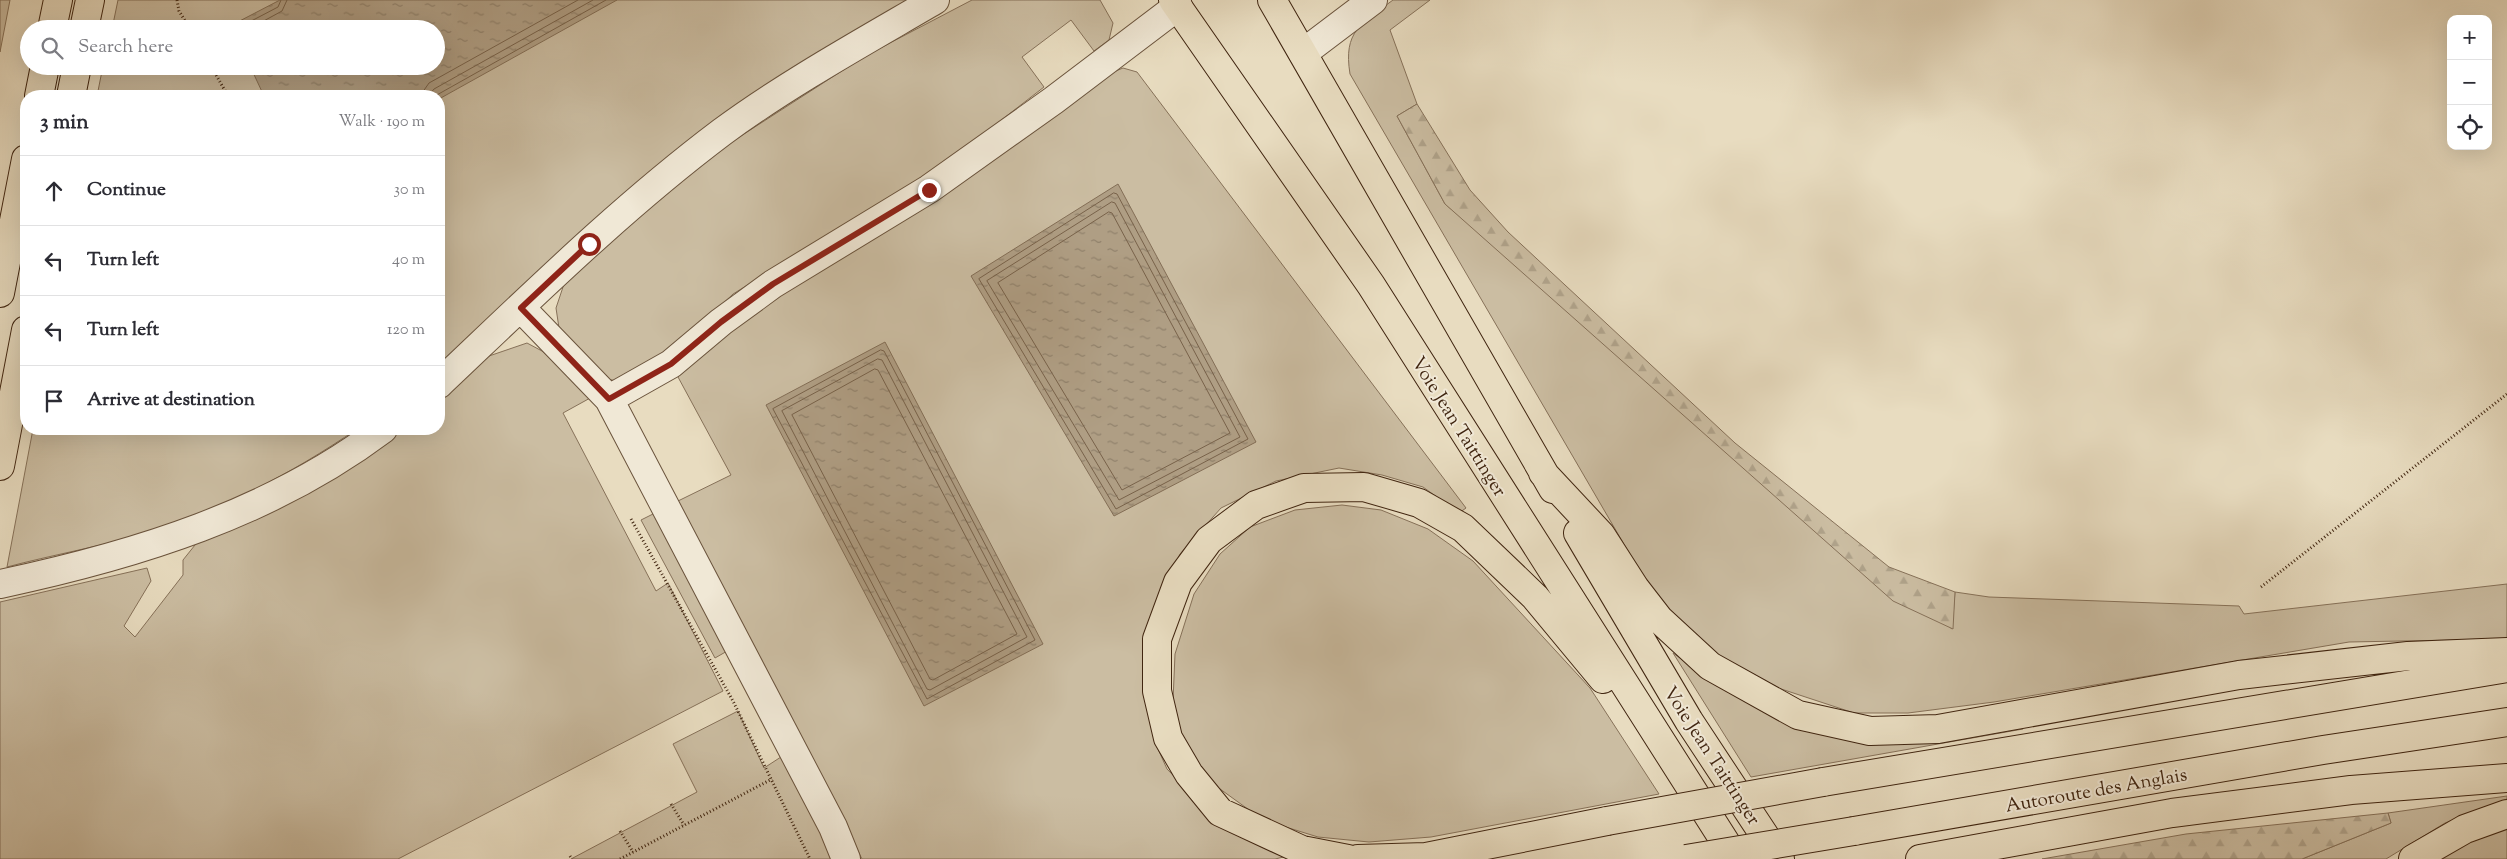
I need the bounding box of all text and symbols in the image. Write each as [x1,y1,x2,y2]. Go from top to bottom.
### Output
map controls [2447,15,2492,150]
button: + [2447,15,2492,60]
search box [20,20,445,75]
icon: search [38,34,66,62]
text: Search here [78,34,173,61]
button: − [2447,60,2492,105]
button: locate [2447,105,2492,150]
text: 3 min [40,108,89,138]
text: Walk · 190 m [338,111,425,134]
icon: ahead [40,177,68,205]
text: Continue [87,177,166,204]
text: 30 m [394,179,425,202]
route end [918,179,941,202]
route start [578,233,601,256]
icon: left [40,247,68,275]
text: Turn left [87,247,159,274]
text: 40 m [392,249,425,272]
icon: left [40,317,68,345]
text: Turn left [87,317,159,344]
text: 120 m [387,319,425,342]
street label: Voie Jean Taittinger [1404,352,1512,503]
icon: arrive [40,387,68,415]
text: Arrive at destination [87,387,255,414]
street label: Voie Jean Taittinger [1656,682,1766,831]
street label: Autoroute des Anglais [2003,762,2189,821]

